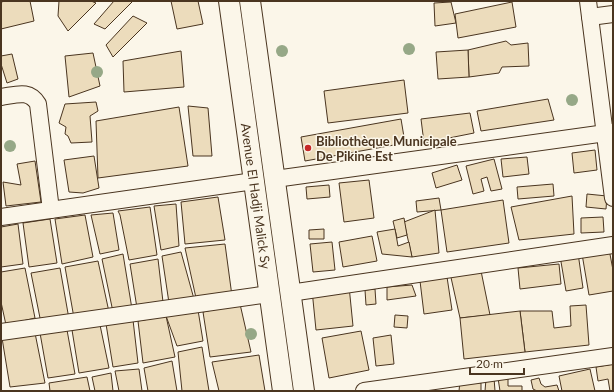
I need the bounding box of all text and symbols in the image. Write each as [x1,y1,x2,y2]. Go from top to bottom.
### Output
street label: Avenue El Hadji Malick Sy [238,122,274,270]
place label: Bibliothèque Municipale De Pikine Est [316,133,457,164]
marker: Bibliothèque Municipale De Pikine Est [303,143,313,153]
scale bar [470,350,524,376]
text: 20 m [476,356,503,371]

